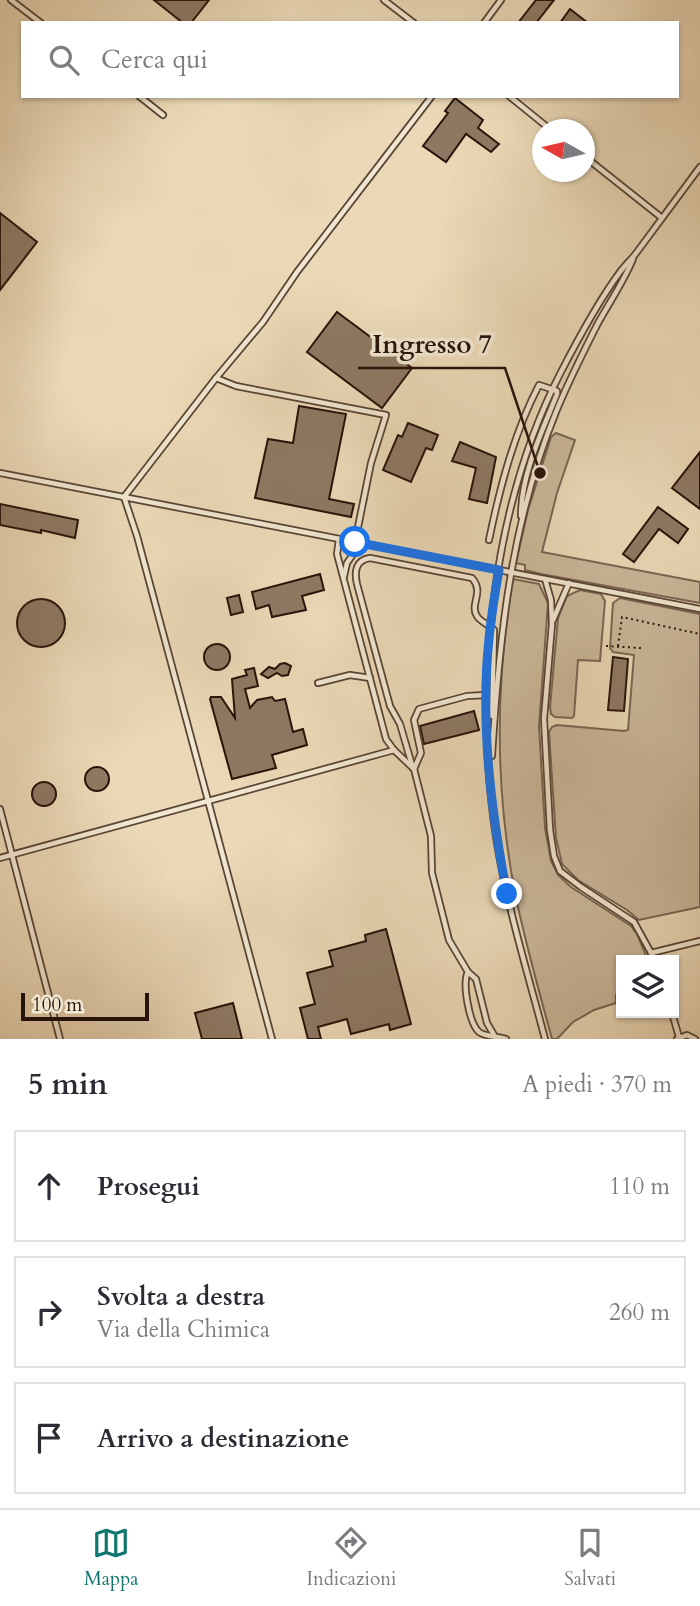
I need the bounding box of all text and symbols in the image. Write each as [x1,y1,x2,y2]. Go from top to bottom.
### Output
search box [21,21,679,98]
icon: search [45,41,83,79]
text: Cerca qui [101,42,208,77]
north arrow [532,119,595,182]
callout: Ingresso 7 [358,321,505,368]
text: Ingresso 7 [372,327,492,362]
route start [339,526,370,557]
route end [491,878,522,909]
map controls [616,955,679,1018]
button: layers [616,955,679,1018]
scale bar [21,990,149,1022]
text: 100 m [32,992,82,1018]
text: 5 min [28,1064,108,1105]
text: A piedi · 370 m [522,1069,672,1100]
icon: ahead [30,1167,68,1205]
text: Prosegui [97,1169,200,1204]
text: 110 m [609,1171,670,1202]
text: Svolta a destra [97,1279,265,1314]
icon: right [30,1293,68,1331]
text: 260 m [609,1297,670,1328]
text: Via della Chimica [97,1314,270,1345]
icon: arrive [30,1419,68,1457]
text: Arrivo a destinazione [97,1421,349,1456]
tab: Mappa [84,1524,139,1592]
tab: Indicazioni [306,1524,396,1592]
tab: Salvati [564,1524,616,1592]

